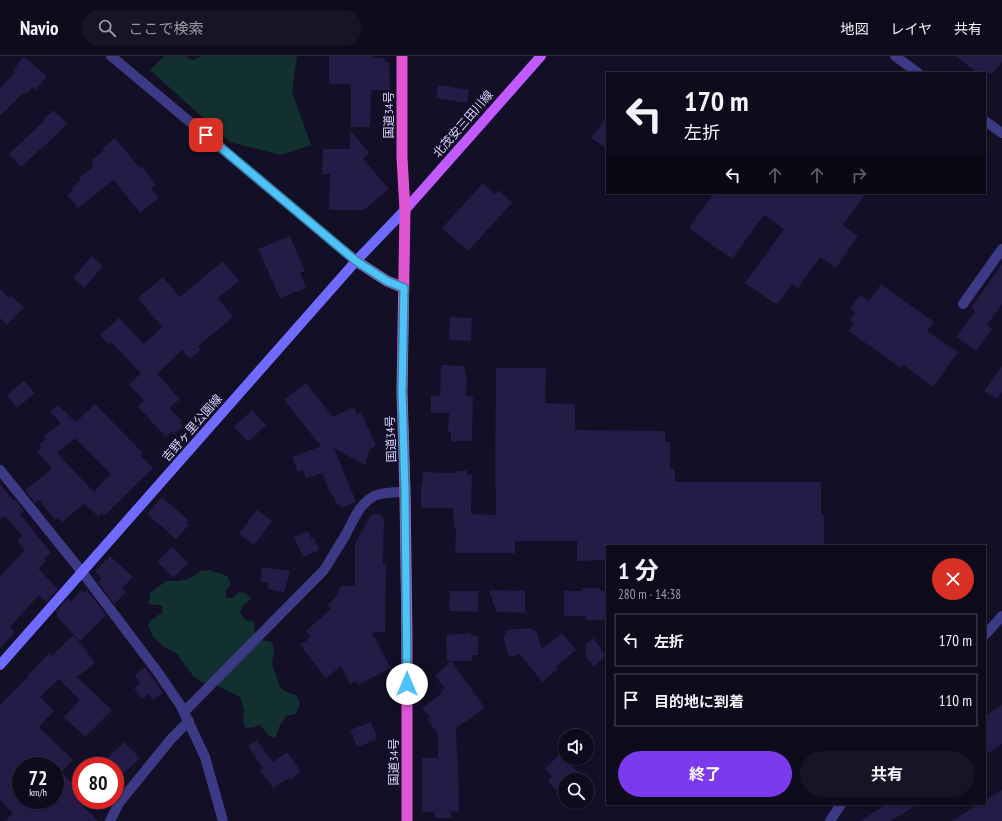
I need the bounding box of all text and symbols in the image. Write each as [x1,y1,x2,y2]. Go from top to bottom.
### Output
search box [82,10,362,46]
text: Navio [20,16,58,40]
icon: search [96,17,118,39]
text: ここで検索 [128,19,203,38]
text: 地図 [840,20,868,38]
text: レイヤ [890,20,932,38]
text: 共有 [954,20,982,38]
text: 170 m [684,82,748,119]
street label: 北茂安三田川線 [429,87,496,160]
icon: left [618,88,670,140]
street label: 国道34号 [381,92,396,138]
pin [189,118,223,152]
text: 左折 [684,121,720,144]
icon: arrive [195,124,217,146]
icon: left [722,164,744,186]
icon: ahead [764,164,786,186]
icon: ahead [806,164,828,186]
icon: right [848,164,870,186]
street label: 吉野ヶ里公園線 [158,391,225,464]
street label: 国道34号 [382,415,399,463]
text: 1 分 [618,555,658,586]
button: close [932,558,974,600]
text: 280 m · 14:38 [618,586,681,603]
icon: left [620,629,642,651]
text: 170 m [939,631,972,650]
text: 左折 [654,632,684,651]
position arrow [386,663,428,705]
icon: arrive [620,689,642,711]
text: 110 m [939,691,972,710]
text: 目的地に到着 [654,692,744,711]
map controls [558,729,594,809]
button: sound [558,729,594,765]
street label: 国道34号 [386,739,401,785]
button: 終了 [618,751,792,797]
button: 共有 [800,751,974,797]
speed limit sign: 80 [72,757,124,809]
text: 72 [28,765,48,791]
button: search [558,773,594,809]
text: km/h [29,786,47,799]

